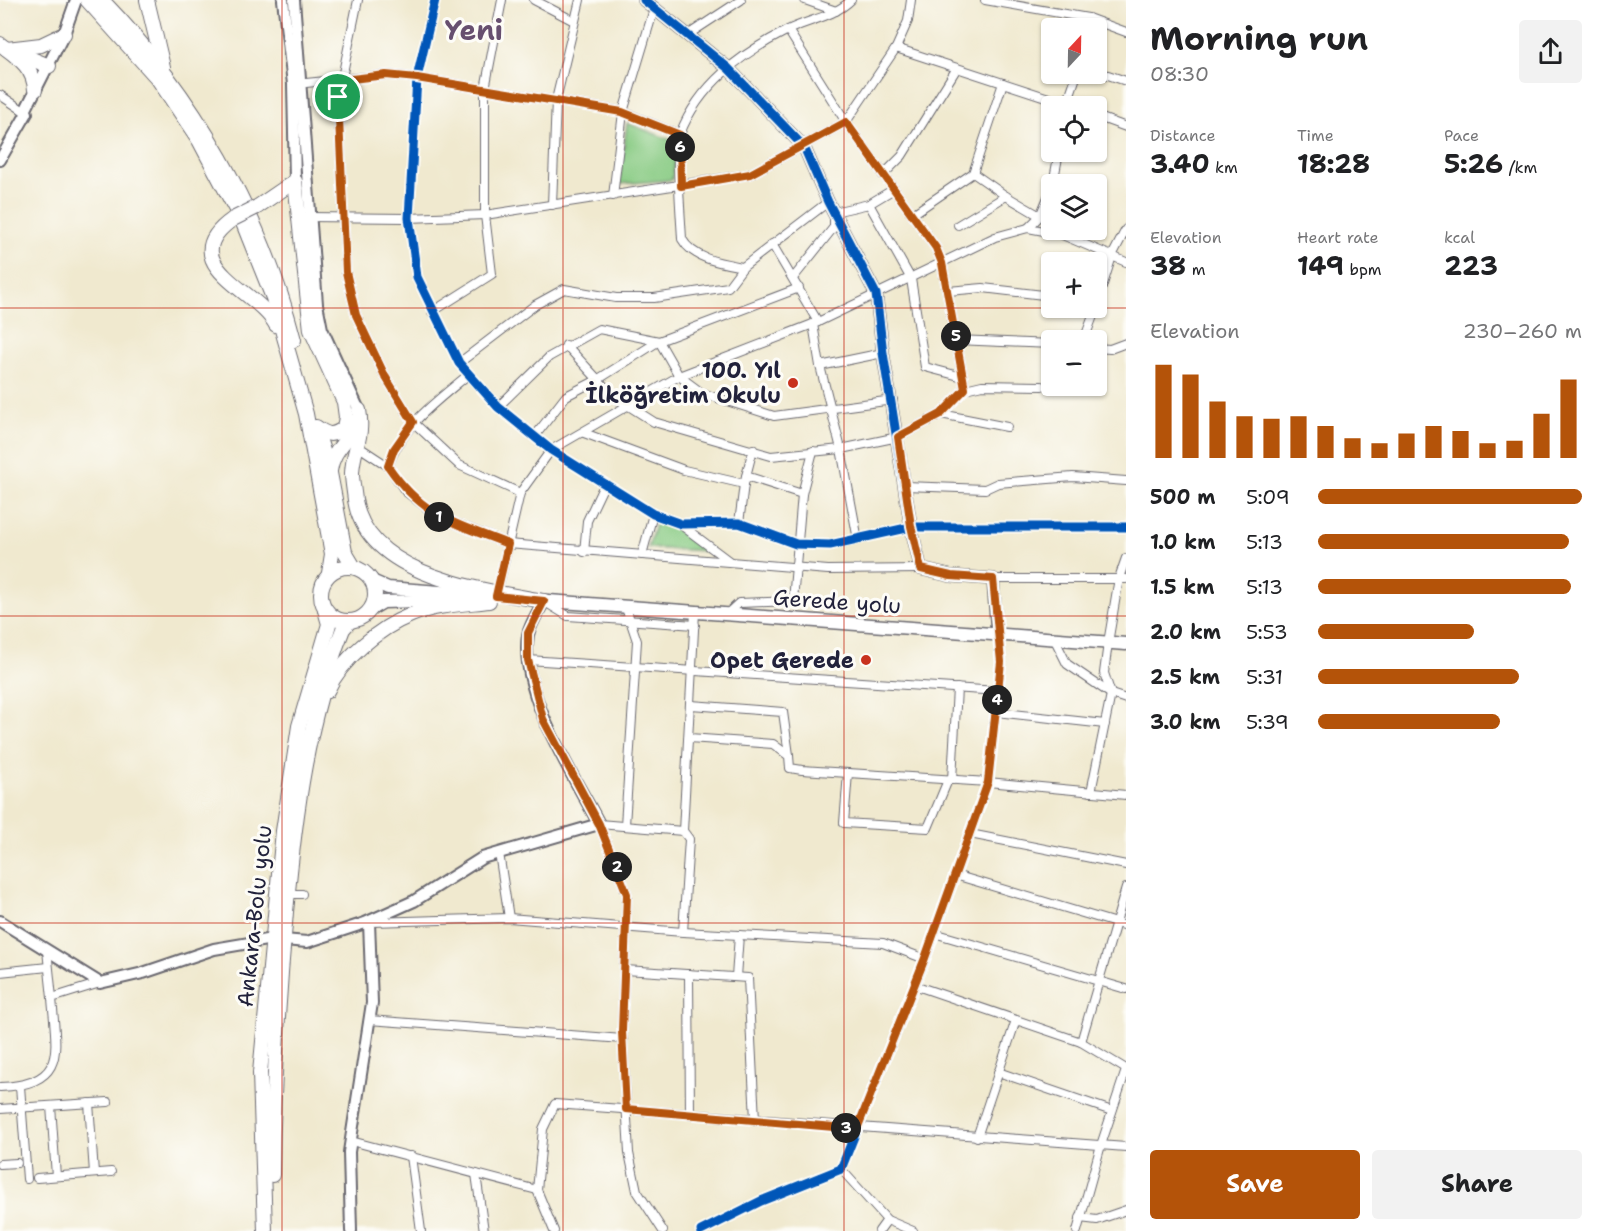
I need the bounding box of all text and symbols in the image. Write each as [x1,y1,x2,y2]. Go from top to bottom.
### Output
district label: Yeni [445,11,503,49]
text: Morning run [1150,16,1368,61]
north arrow [1041,18,1107,84]
map controls [1041,18,1107,396]
button: share [1519,20,1582,83]
text: 08:30 [1150,61,1209,87]
pin [312,71,363,122]
icon: arrive [321,80,354,113]
button: locate [1041,96,1107,162]
text: Distance [1150,125,1216,146]
text: Time [1297,125,1334,146]
text: Pace [1444,125,1479,146]
pin: 6 [665,132,695,162]
text: 6 [674,136,686,157]
text: 3.40 [1150,146,1210,181]
text: 18:28 [1297,146,1370,181]
text: 5:26 [1444,146,1503,181]
text: km [1210,157,1238,178]
text: /km [1503,157,1537,178]
button: layers [1041,174,1107,240]
text: Elevation [1150,227,1222,248]
text: Heart rate [1297,227,1379,248]
text: kcal [1444,227,1475,248]
text: 38 [1150,248,1186,283]
text: 149 [1297,248,1344,283]
text: 223 [1444,248,1498,283]
button: + [1041,252,1107,318]
text: m [1186,259,1206,280]
text: bpm [1344,259,1382,280]
text: Elevation [1150,318,1240,344]
text: 230–260 m [1463,318,1582,344]
pin: 5 [941,321,971,351]
text: 5 [951,325,961,346]
button: − [1041,330,1107,396]
place label: 100. Yıl İlköğretim Okulu [585,356,781,410]
marker: 100. Yıl İlköğretim Okulu [786,376,800,390]
text: 500 m [1150,484,1216,510]
text: 5:09 [1246,484,1290,510]
pin: 1 [424,502,454,532]
text: 1 [435,506,443,527]
text: 1.0 km [1150,529,1215,555]
text: 5:13 [1246,529,1283,555]
text: 1.5 km [1150,574,1214,600]
text: 5:13 [1246,574,1283,600]
street label: Gerede yolu [772,583,902,620]
text: 2.0 km [1150,619,1221,645]
text: 5:53 [1246,619,1288,645]
place label: Opet Gerede [710,646,854,675]
marker: Opet Gerede [859,653,873,667]
text: 2.5 km [1150,664,1220,690]
text: 5:31 [1246,664,1283,690]
pin: 4 [982,685,1012,715]
text: 4 [991,689,1003,710]
text: 3.0 km [1150,709,1221,735]
text: 5:39 [1246,709,1289,735]
street label: Ankara-Bolu yolu [231,824,278,1008]
pin: 2 [602,852,632,882]
text: 2 [611,856,623,877]
pin: 3 [831,1113,861,1143]
text: 3 [840,1117,852,1138]
button: Save [1150,1150,1360,1219]
button: Share [1372,1150,1582,1219]

